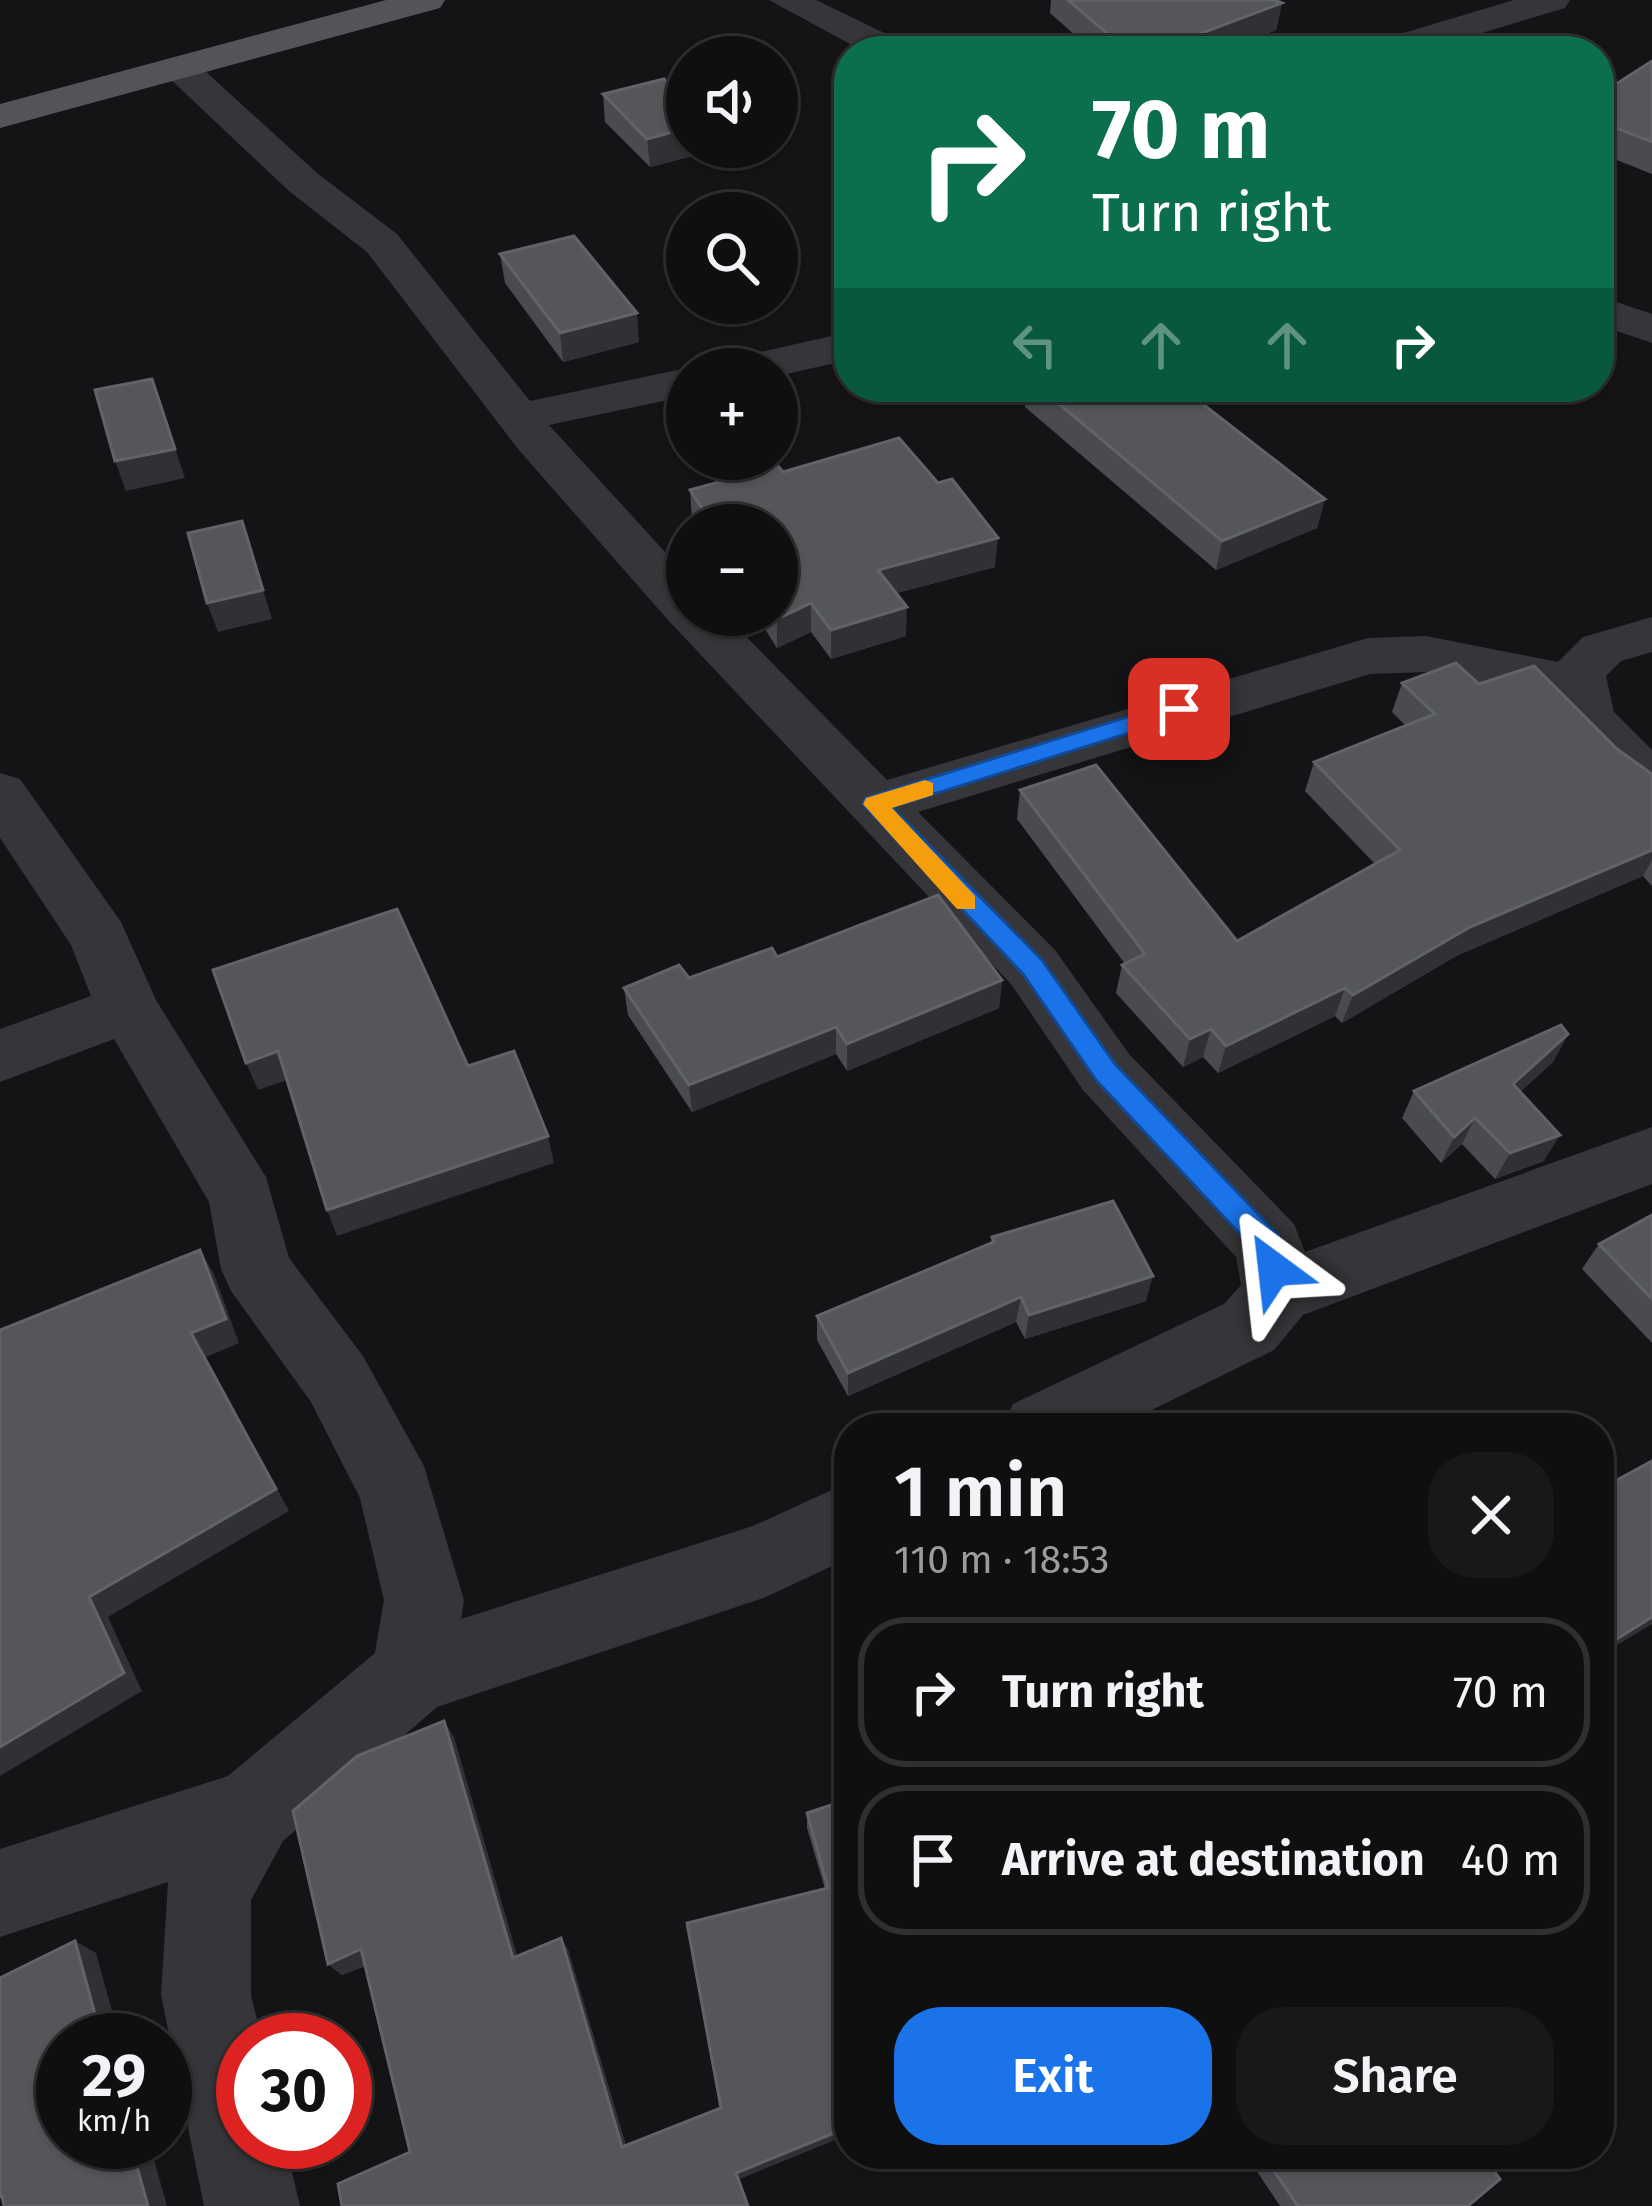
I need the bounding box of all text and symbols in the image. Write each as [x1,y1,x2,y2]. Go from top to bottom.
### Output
map controls [666,36,798,636]
button: sound [666,36,798,168]
text: 70 m [1092,79,1270,180]
icon: right [894,84,1050,240]
text: Turn right [1092,181,1331,245]
button: search [666,192,798,324]
icon: left [1002,312,1068,378]
icon: ahead [1128,312,1194,378]
icon: ahead [1254,312,1320,378]
icon: right [1380,312,1446,378]
button: + [666,348,798,480]
button: − [666,504,798,636]
pin [1128,658,1230,760]
icon: arrive [1146,676,1212,742]
position arrow [1211,1206,1337,1332]
text: 1 min [894,1449,1067,1535]
button: close [1428,1452,1554,1578]
text: 110 m · 18:53 [894,1537,1109,1583]
icon: right [900,1659,966,1725]
text: Turn right [1002,1665,1204,1719]
text: 70 m [1453,1665,1548,1719]
icon: arrive [900,1827,966,1893]
text: Arrive at destination [1002,1833,1425,1887]
text: 40 m [1461,1833,1560,1887]
button: Exit [894,2007,1212,2145]
button: Share [1236,2007,1554,2145]
speed limit sign: 30 [216,2013,372,2169]
text: 29 [82,2040,146,2112]
text: km/h [77,2103,151,2139]

